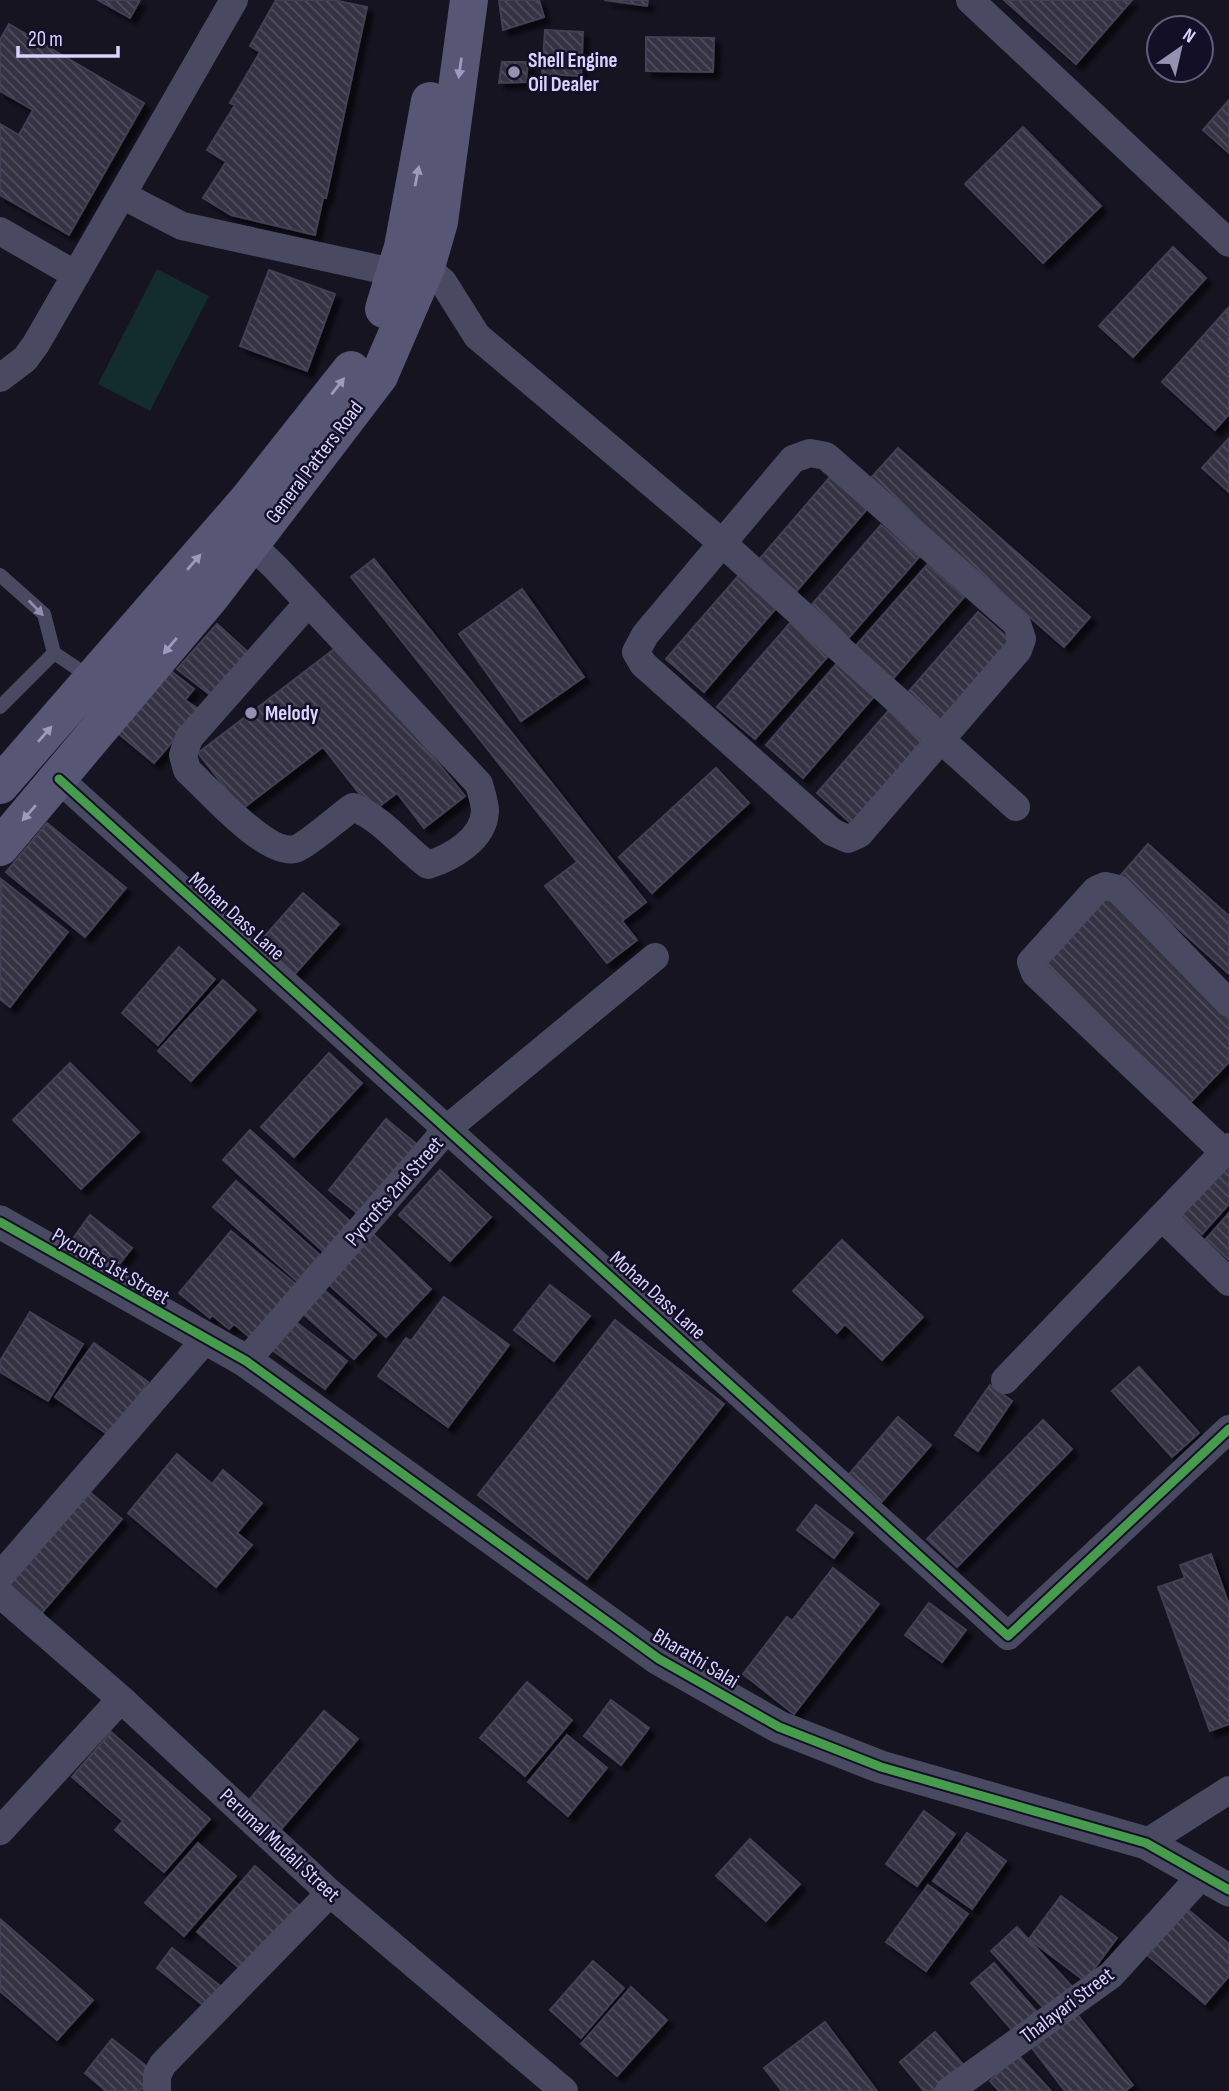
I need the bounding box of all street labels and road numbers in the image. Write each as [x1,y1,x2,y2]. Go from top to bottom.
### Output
street label: General Patters Road [260,396,369,528]
street label: Mohan Dass Lane [184,867,290,966]
street label: Pycrofts 2nd Street [340,1131,449,1251]
street label: Pycrofts 1st Street [47,1223,174,1310]
street label: Mohan Dass Lane [605,1246,711,1345]
street label: Bharathi Salai [648,1623,743,1694]
street label: Perumal Mudali Street [214,1783,345,1907]
street label: Thalayari Street [1016,1962,1119,2049]

